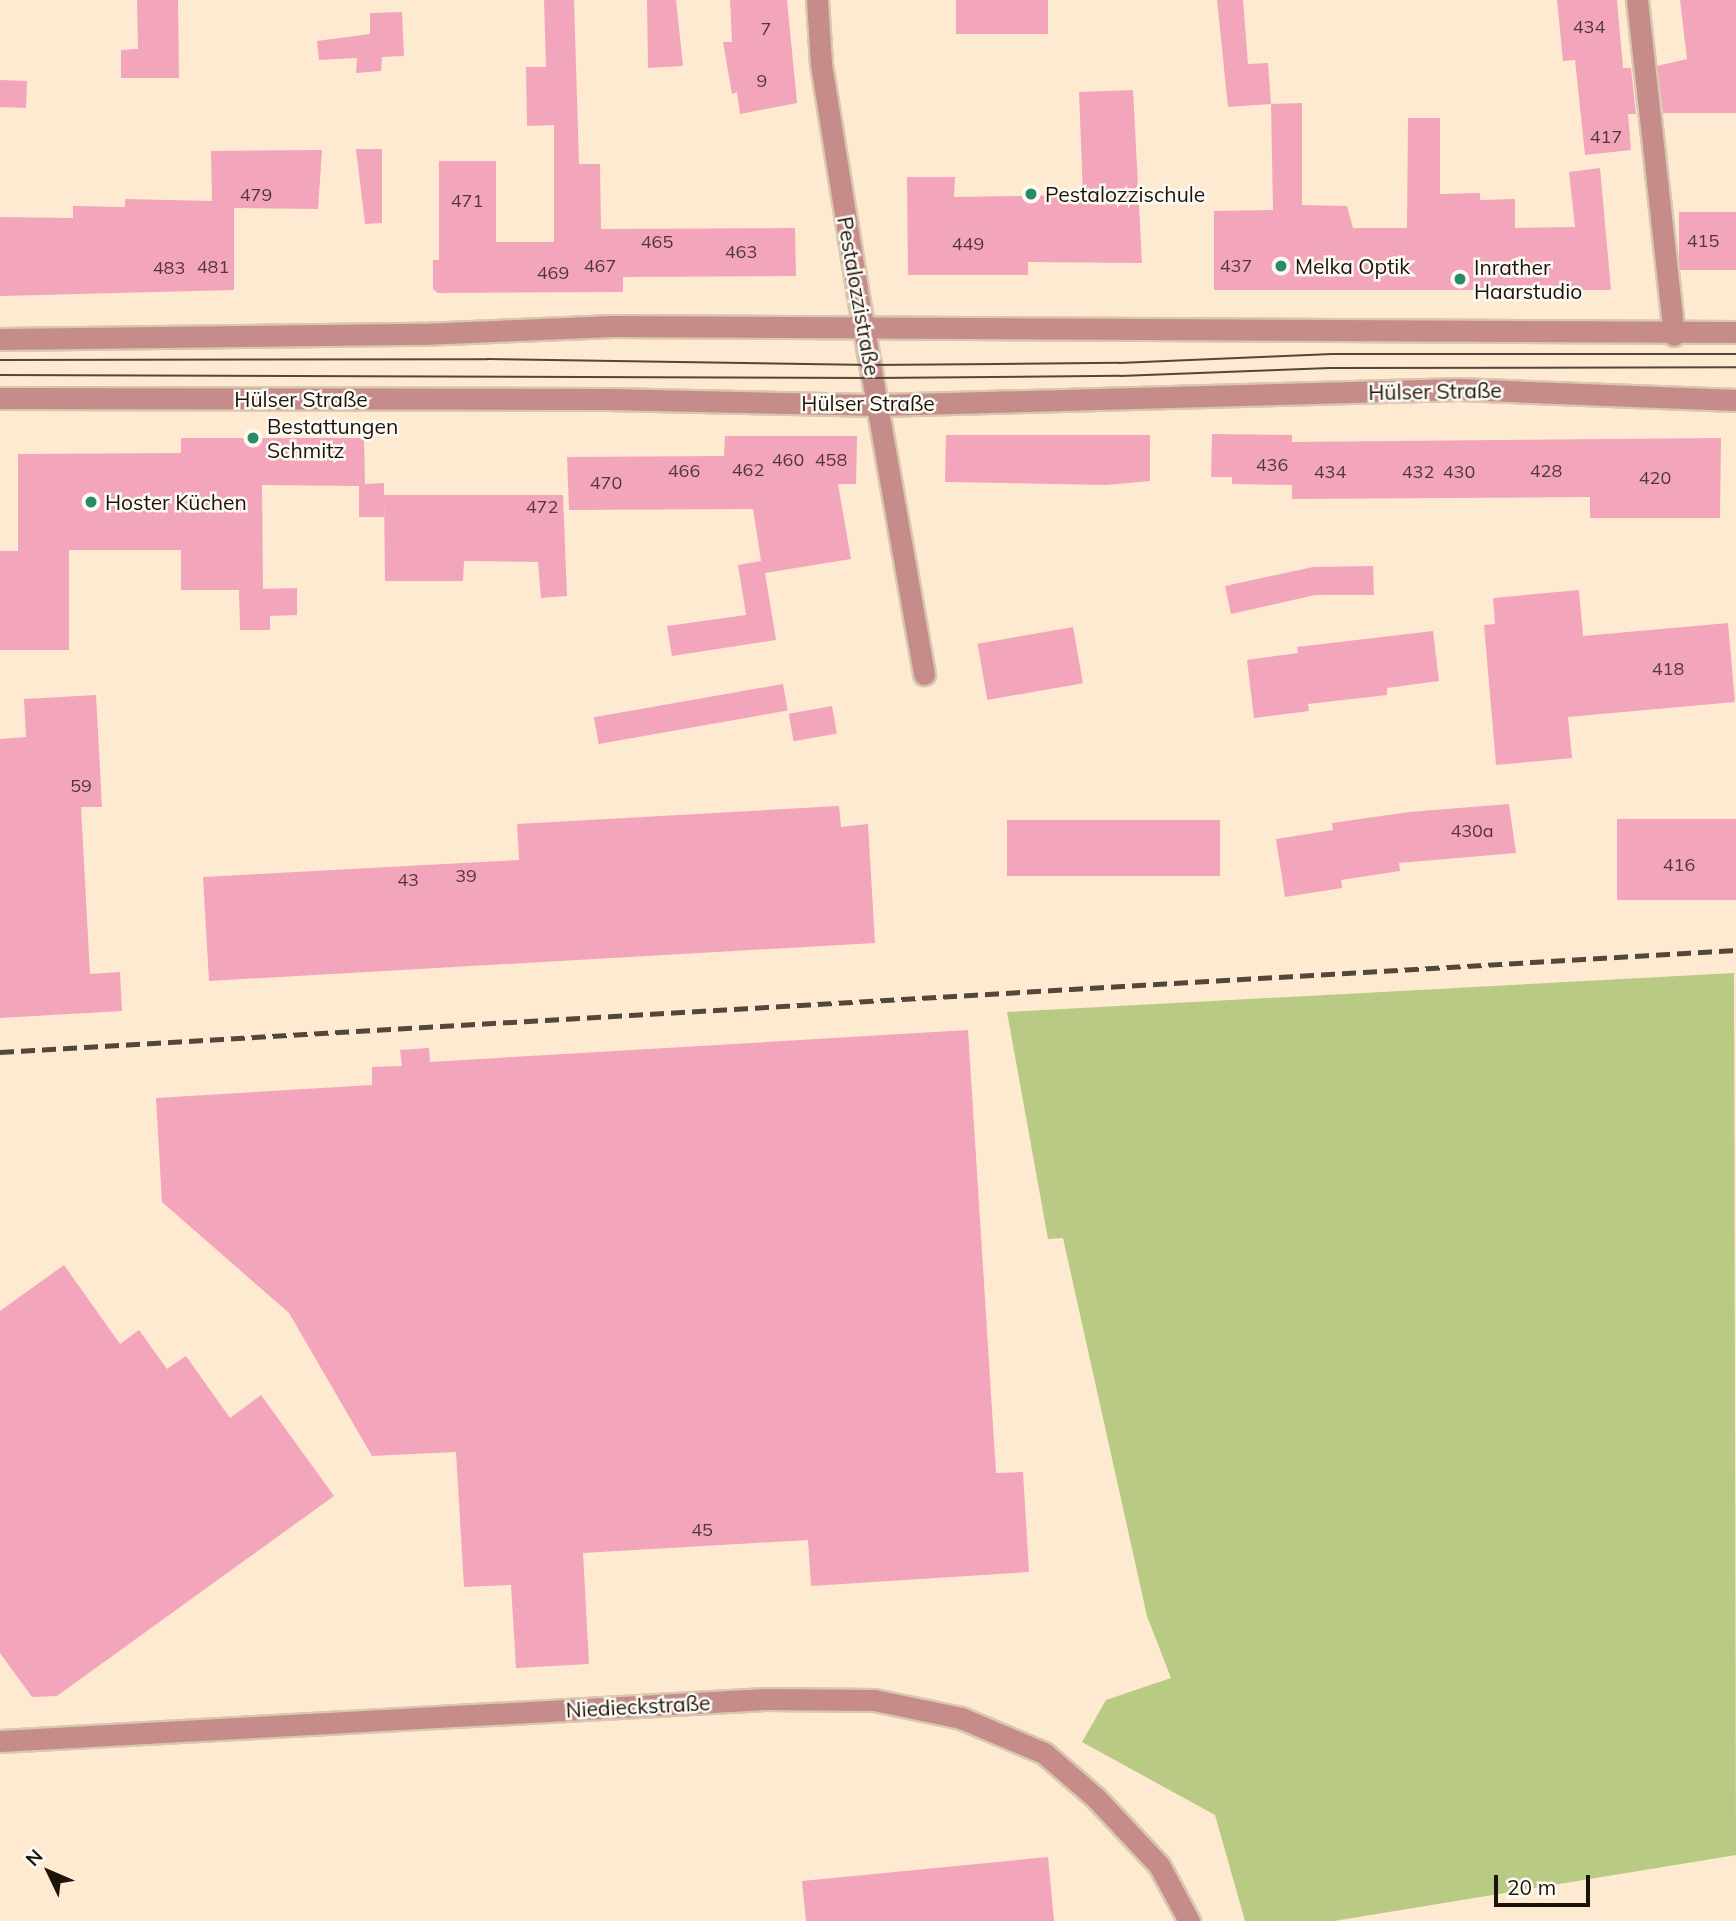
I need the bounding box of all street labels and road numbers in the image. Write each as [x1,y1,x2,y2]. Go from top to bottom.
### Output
street label: Pestalozzistraße [833,215,885,377]
street label: Hülser Straße [1368,377,1502,405]
street label: Hülser Straße [234,386,368,412]
street label: Hülser Straße [801,390,935,416]
street label: Niedieckstraße [565,1690,711,1722]

